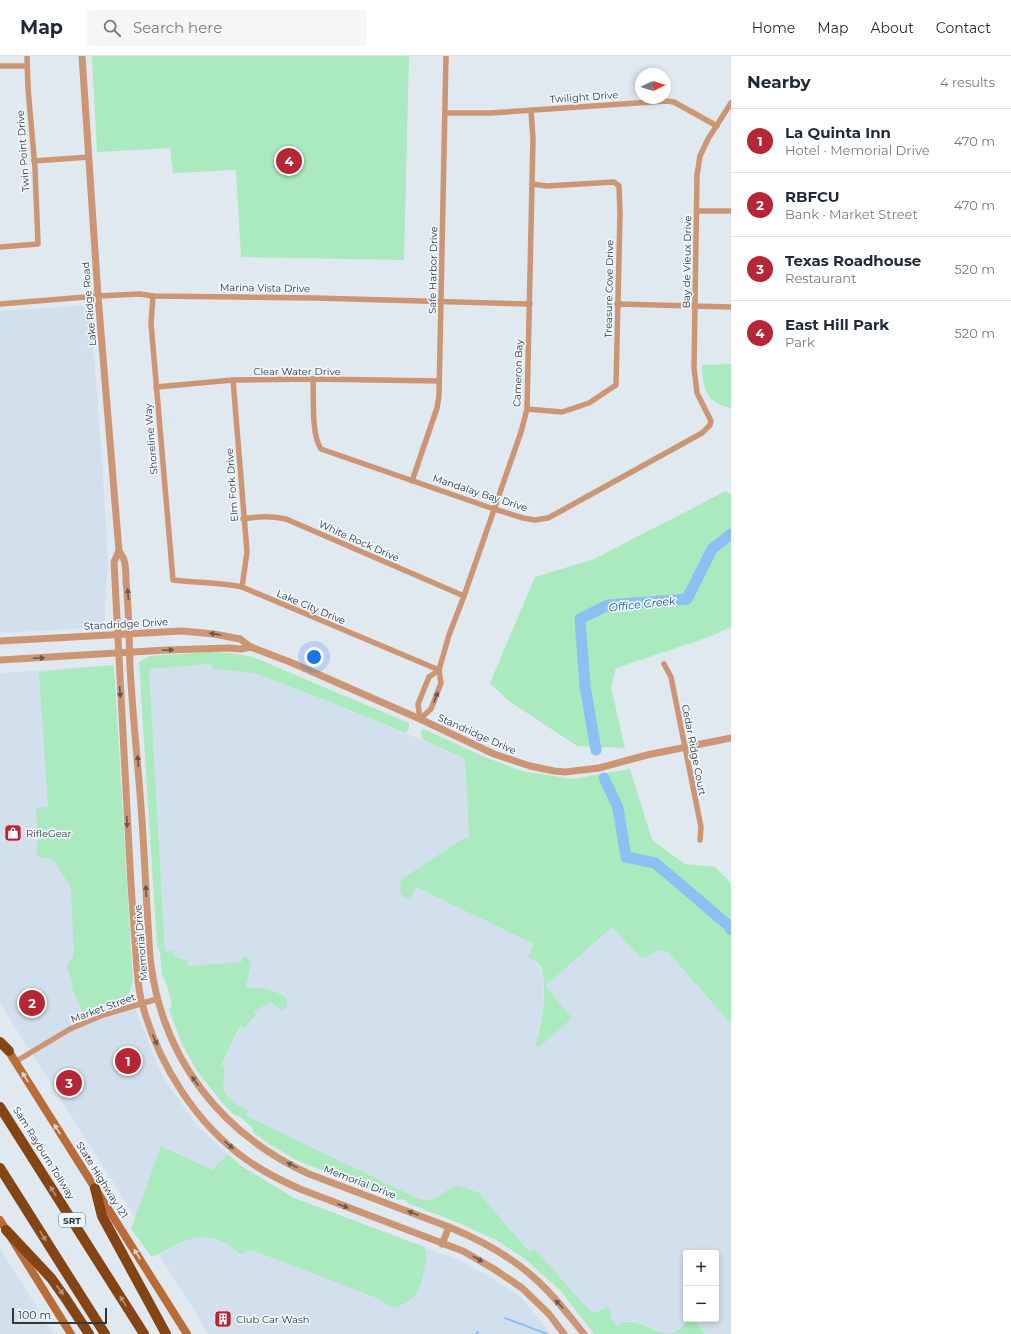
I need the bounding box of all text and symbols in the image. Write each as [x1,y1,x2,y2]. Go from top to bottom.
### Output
search box [87,10,367,46]
text: Map [20,16,63,39]
icon: search [101,17,123,39]
text: Search here [133,18,222,37]
text: Home [752,19,795,37]
text: Map [817,19,848,37]
text: About [870,19,914,37]
text: Contact [936,19,991,37]
north arrow [635,68,671,104]
text: Nearby [747,72,811,92]
text: 4 results [940,74,995,90]
street label: Twilight Drive [549,88,619,106]
street label: Twin Point Drive [14,110,32,192]
text: La Quinta Inn [785,123,891,142]
text: 1 [757,133,763,149]
text: 470 m [954,133,995,149]
text: Hotel · Memorial Drive [785,142,930,158]
pin: 4 [276,146,302,176]
text: RBFCU [785,187,840,206]
text: 2 [756,197,764,213]
text: 470 m [954,197,995,213]
text: Bank · Market Street [785,206,918,222]
street label: Bay de Vieux Drive [680,215,694,309]
street label: Safe Harbor Drive [426,226,440,314]
street label: Treasure Cove Drive [602,240,616,338]
text: Texas Roadhouse [785,251,921,270]
street label: Lake Ridge Road [79,261,99,347]
text: 3 [756,261,764,277]
text: 520 m [955,261,995,277]
text: Restaurant [785,270,856,286]
street label: Marina Vista Drive [220,281,310,295]
text: East Hill Park [785,315,889,334]
text: 4 [756,325,764,341]
text: 520 m [955,325,995,341]
text: Park [785,334,815,350]
street label: Cameron Bay [510,338,526,407]
street label: Clear Water Drive [253,365,341,378]
street label: Shoreline Way [141,402,161,475]
street label: Elm Fork Drive [223,448,241,522]
street label: Mandalay Bay Drive [431,472,529,514]
street label: White Rock Drive [317,517,401,565]
street label: Lake City Drive [274,587,348,627]
one-way arrow [124,588,131,600]
water label: Office Creek [608,593,677,614]
street label: Standridge Drive [83,615,169,633]
one-way arrow [209,631,221,637]
one-way arrow [162,646,175,653]
your location [304,647,324,667]
one-way arrow [33,654,45,661]
one-way arrow [117,686,124,698]
one-way arrow [433,690,439,702]
street label: Cedar Ridge Court [679,703,709,797]
street label: Standridge Drive [436,711,518,757]
one-way arrow [134,755,141,767]
one-way arrow [124,816,131,828]
shop icon: RifleGear [3,823,23,843]
place label: RifleGear [26,827,72,840]
one-way arrow [143,885,150,897]
street label: Memorial Drive [131,904,151,982]
pin: 2 [19,988,45,1018]
street label: Market Street [69,990,137,1026]
one-way arrow [152,1034,158,1045]
pin: 1 [115,1046,141,1076]
pin: 3 [56,1068,82,1098]
one-way arrow [21,1071,28,1082]
one-way arrow [191,1075,199,1086]
street label: Sam Rayburn Tollway [10,1104,78,1202]
one-way arrow [53,1124,61,1134]
street label: State Highway 121 [73,1139,131,1221]
one-way arrow [224,1140,234,1149]
one-way arrow [286,1162,298,1169]
street label: Memorial Drive [322,1162,398,1202]
one-way arrow [50,1185,57,1197]
one-way arrow [337,1203,349,1209]
one-way arrow [406,1210,418,1216]
road number: SRT [59,1213,85,1227]
one-way arrow [40,1230,47,1242]
one-way arrow [133,1248,140,1260]
map controls [683,1250,719,1322]
button: + [683,1250,719,1286]
one-way arrow [472,1256,484,1263]
one-way arrow [56,1285,64,1296]
button: − [683,1286,719,1322]
one-way arrow [119,1296,127,1306]
one-way arrow [555,1298,564,1309]
scale bar [12,1306,107,1325]
text: 100 m [18,1308,51,1322]
building icon: Club Car Wash [213,1309,233,1329]
place label: Club Car Wash [236,1313,310,1326]

